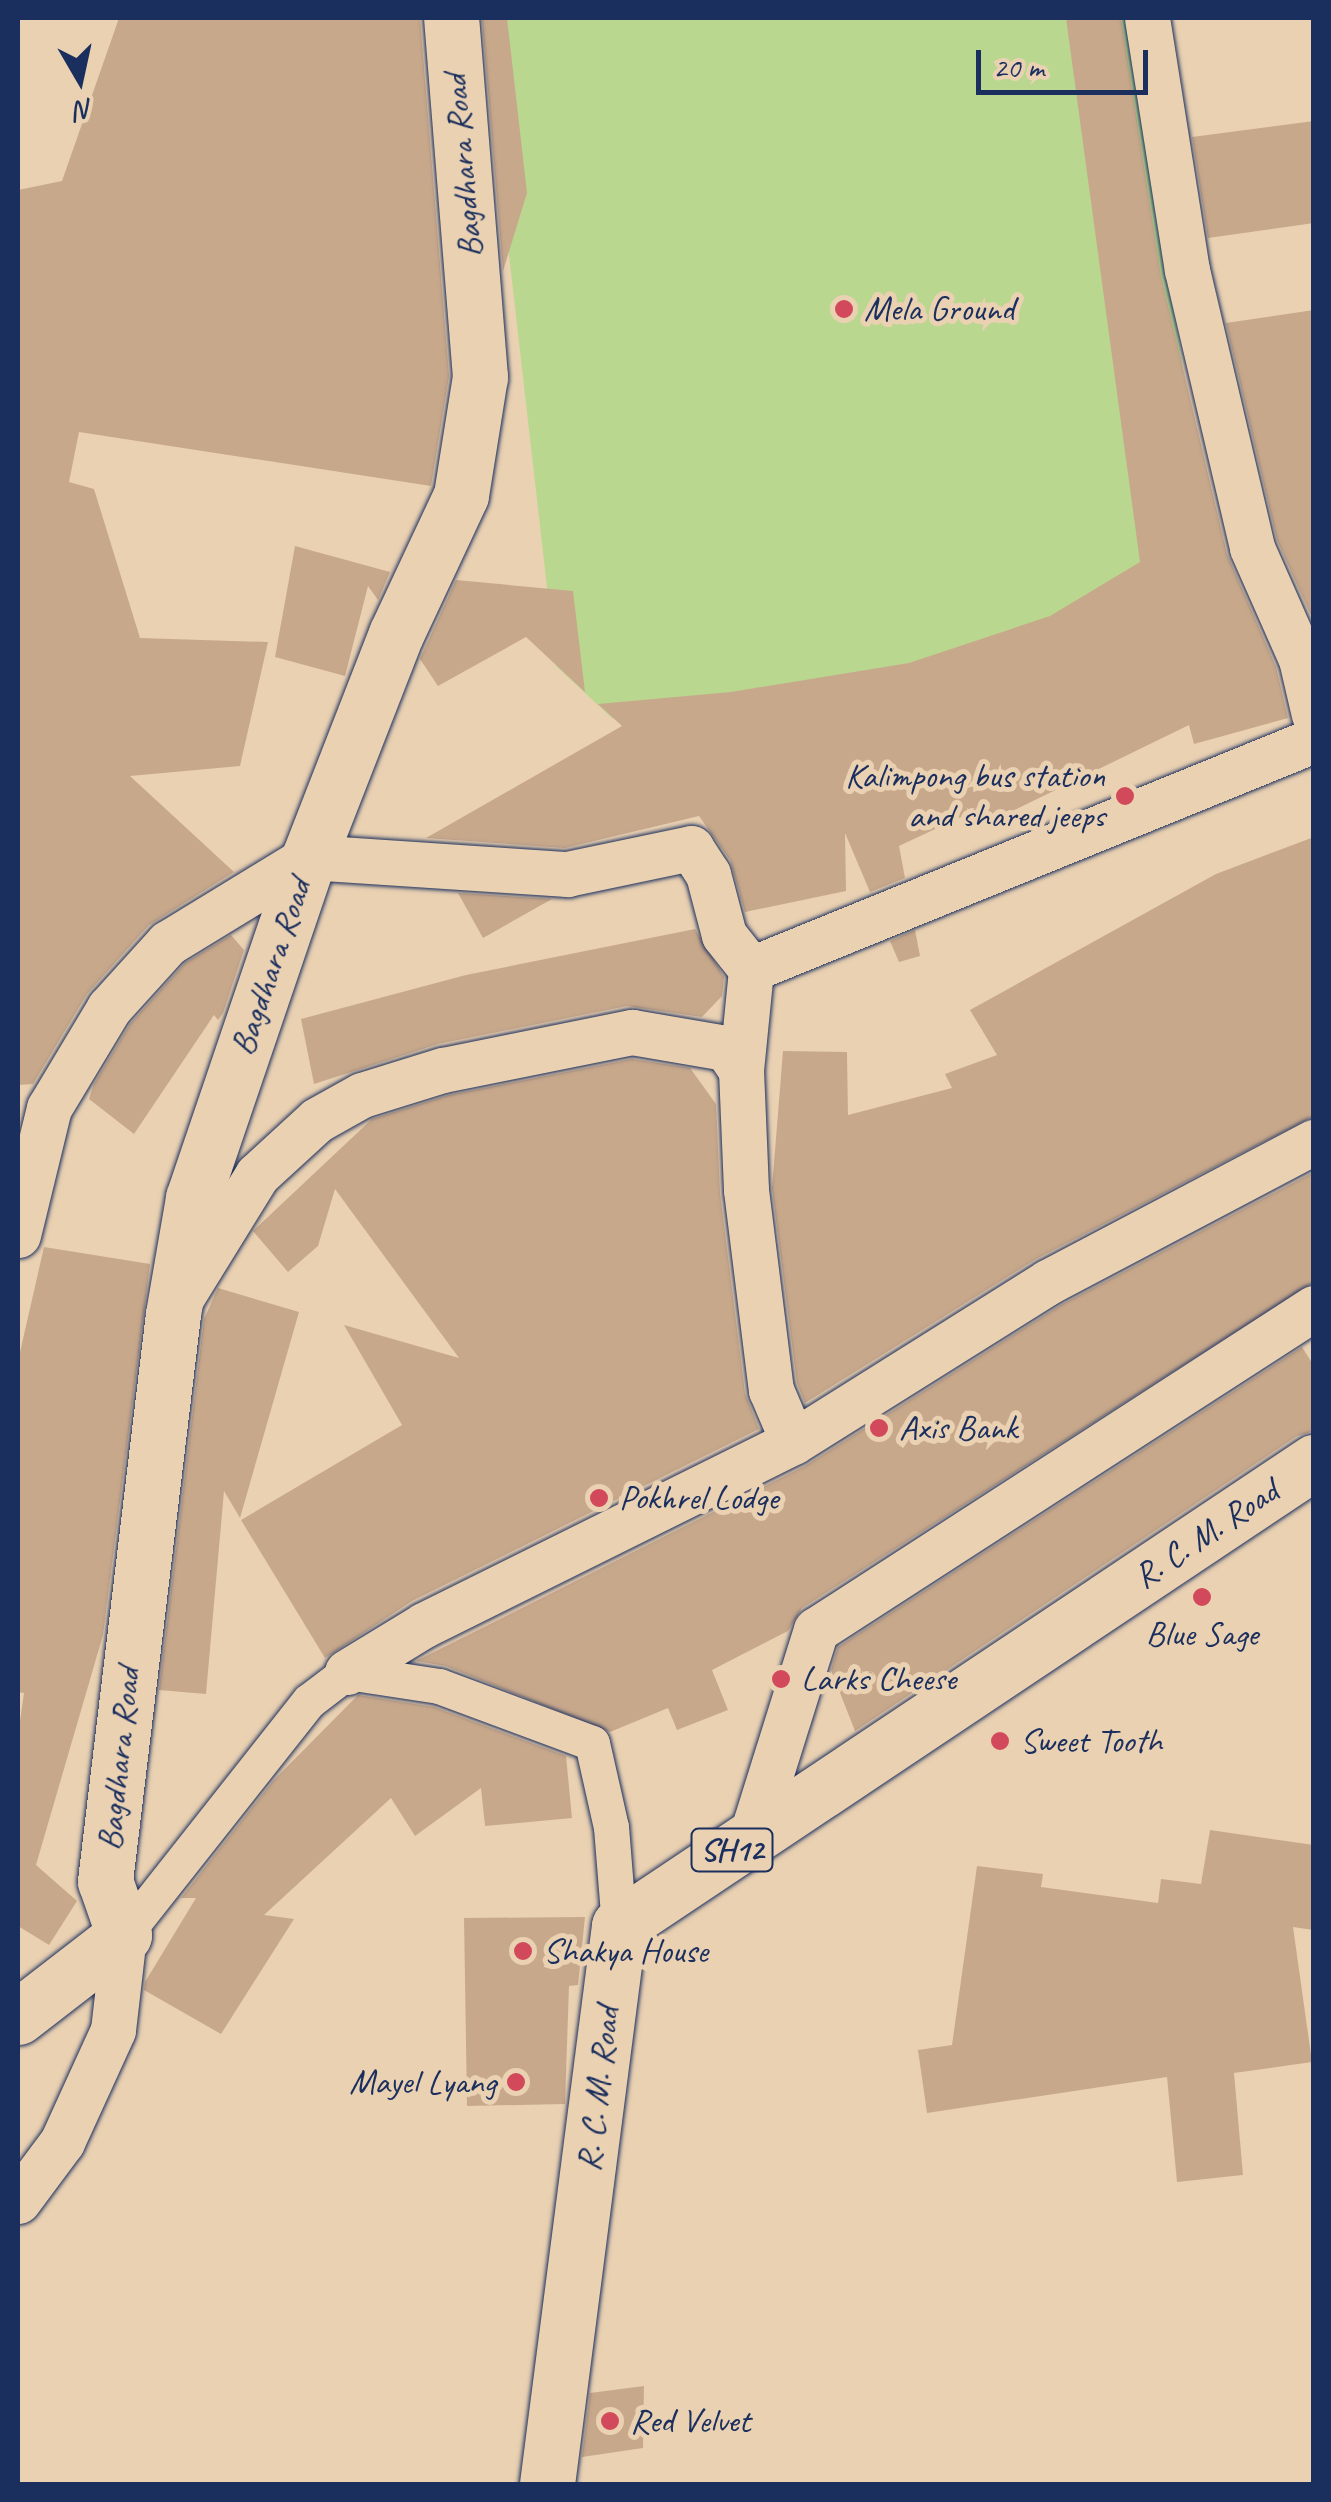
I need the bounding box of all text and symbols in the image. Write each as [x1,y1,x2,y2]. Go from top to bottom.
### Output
north arrow [30,30,130,130]
scale bar [981,30,1154,92]
text: 20 m [993,48,1044,86]
street label: Bagdhara Road [434,73,492,259]
text: N [73,91,96,129]
place label: Mela Ground [864,288,1014,330]
marker: Mela Ground [833,298,855,320]
place label: Kalimpong bus station and shared jeeps [844,755,1105,837]
marker: Kalimpong bus station and shared jeeps [1114,785,1136,807]
street label: Bagdhara Road [221,873,321,1061]
place label: Axis Bank [899,1407,1018,1449]
marker: Axis Bank [868,1417,890,1439]
street label: R. C. M. Road [1126,1470,1286,1598]
place label: Pokhrel Lodge [619,1477,778,1519]
marker: Pokhrel Lodge [588,1487,610,1509]
marker: Blue Sage [1191,1586,1213,1608]
place label: Blue Sage [1145,1613,1259,1655]
place label: Larks Cheese [801,1658,956,1700]
street label: Bagdhara Road [89,1666,149,1852]
marker: Larks Cheese [770,1668,792,1690]
place label: Sweet Tooth [1020,1720,1162,1762]
marker: Sweet Tooth [989,1730,1011,1752]
road number: SH12 [690,1823,774,1877]
place label: Shakya House [543,1930,708,1972]
marker: Shakya House [512,1940,534,1962]
street label: R. C. M. Road [567,2004,629,2174]
place label: Mayel Lyang [349,2061,496,2103]
marker: Mayel Lyang [505,2071,527,2093]
place label: Red Velvet [630,2400,750,2442]
marker: Red Velvet [599,2410,621,2432]

